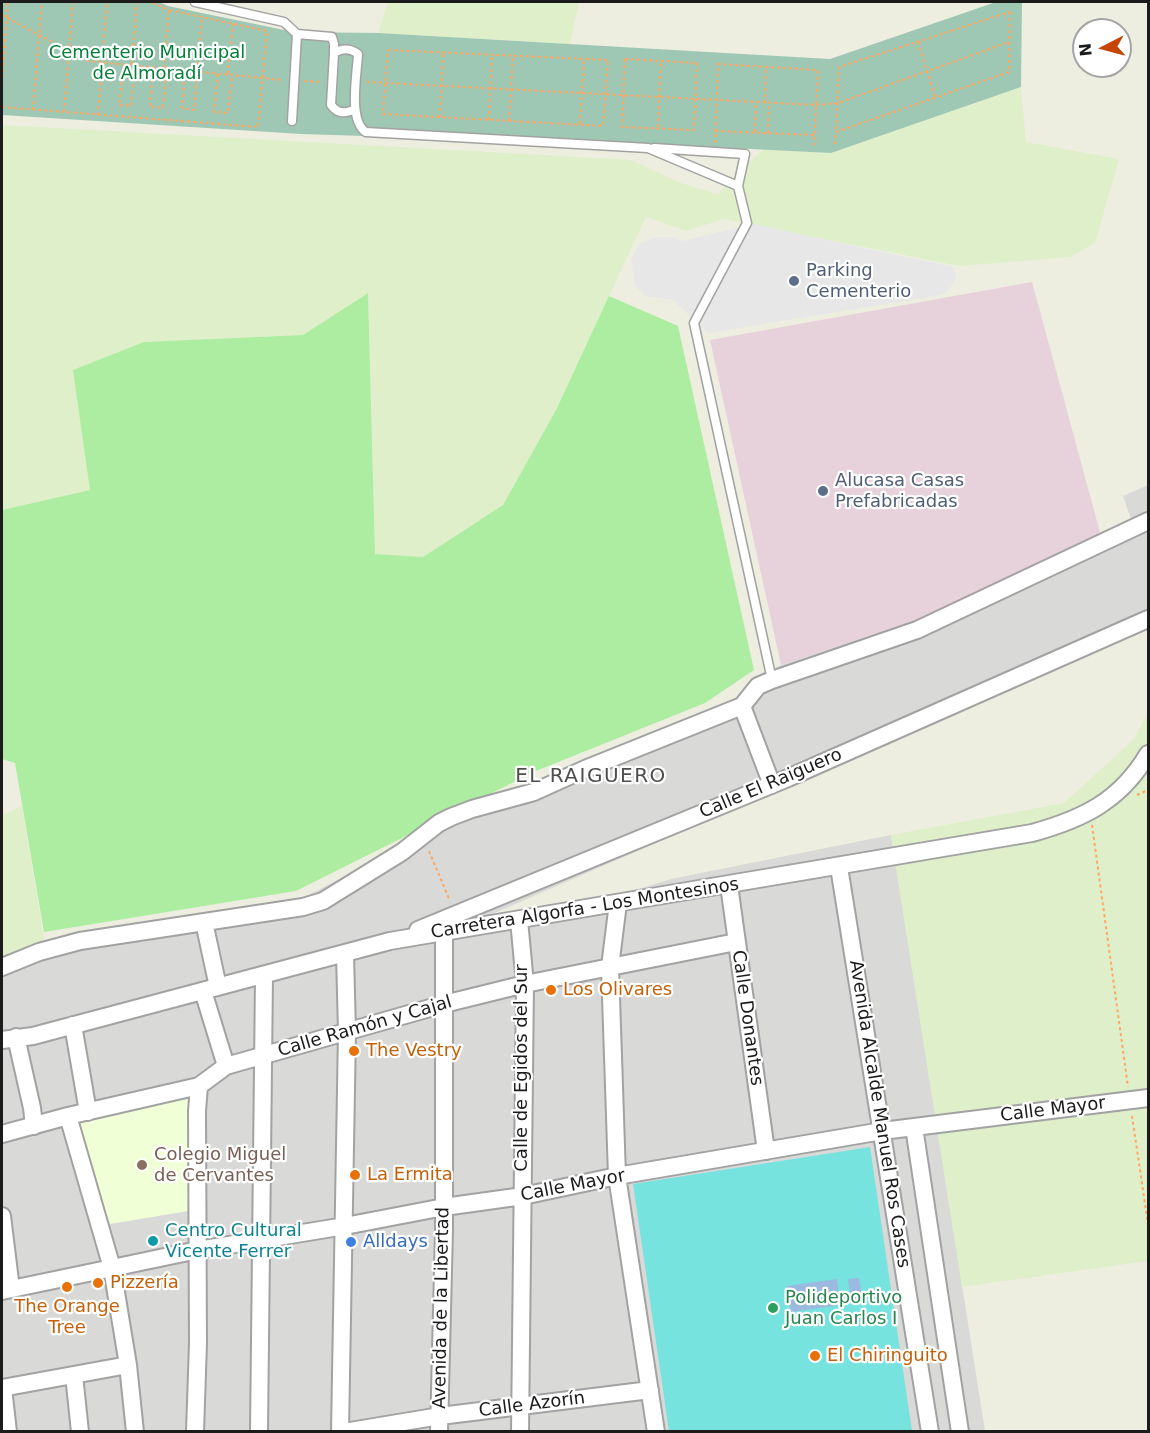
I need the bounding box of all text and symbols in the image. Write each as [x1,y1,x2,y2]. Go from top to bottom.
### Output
north arrow [1072,18,1132,78]
park label: Cementerio Municipal de Almoradí [49,42,245,84]
text: N [1075,42,1096,57]
place label: Parking Cementerio [806,260,911,302]
marker: Parking Cementerio [787,274,801,288]
place label: Alucasa Casas Prefabricadas [835,470,964,512]
marker: Alucasa Casas Prefabricadas [816,484,830,498]
street label: Calle El Raiguero [697,744,845,824]
district label: EL RAIGUERO [515,765,667,789]
street label: Carretera Algorfa - Los Montesinos [429,874,741,944]
street label: Calle Donantes [727,949,767,1087]
street label: Avenida Alcalde Manuel Ros Cases [844,959,914,1269]
street label: Calle de Egidos del Sur [511,964,533,1172]
place label: Los Olivares [563,979,672,1001]
marker: Los Olivares [544,983,558,997]
street label: Calle Ramón y Cajal [275,992,455,1062]
place label: The Vestry [366,1040,462,1062]
marker: The Vestry [347,1044,361,1058]
street label: Calle Mayor [999,1093,1107,1127]
place label: Colegio Miguel de Cervantes [154,1144,286,1186]
marker: Colegio Miguel de Cervantes [135,1158,149,1172]
place label: La Ermita [367,1164,453,1186]
street label: Calle Mayor [519,1165,627,1207]
marker: La Ermita [348,1168,362,1182]
street label: Avenida de la Libertad [429,1207,455,1409]
place label: Centro Cultural Vicente Ferrer [165,1220,302,1262]
place label: Alldays [363,1231,428,1253]
marker: Centro Cultural Vicente Ferrer [146,1234,160,1248]
marker: Alldays [344,1235,358,1249]
place label: Pizzería [110,1272,179,1294]
marker: Pizzería [91,1276,105,1290]
marker: The Orange Tree [60,1280,74,1294]
place label: Polideportivo Juan Carlos I [785,1287,902,1330]
place label: The Orange Tree [14,1296,120,1338]
marker: Polideportivo Juan Carlos I [766,1301,780,1315]
place label: El Chiringuito [827,1345,948,1367]
marker: El Chiringuito [808,1349,822,1363]
street label: Calle Azorín [478,1388,586,1422]

